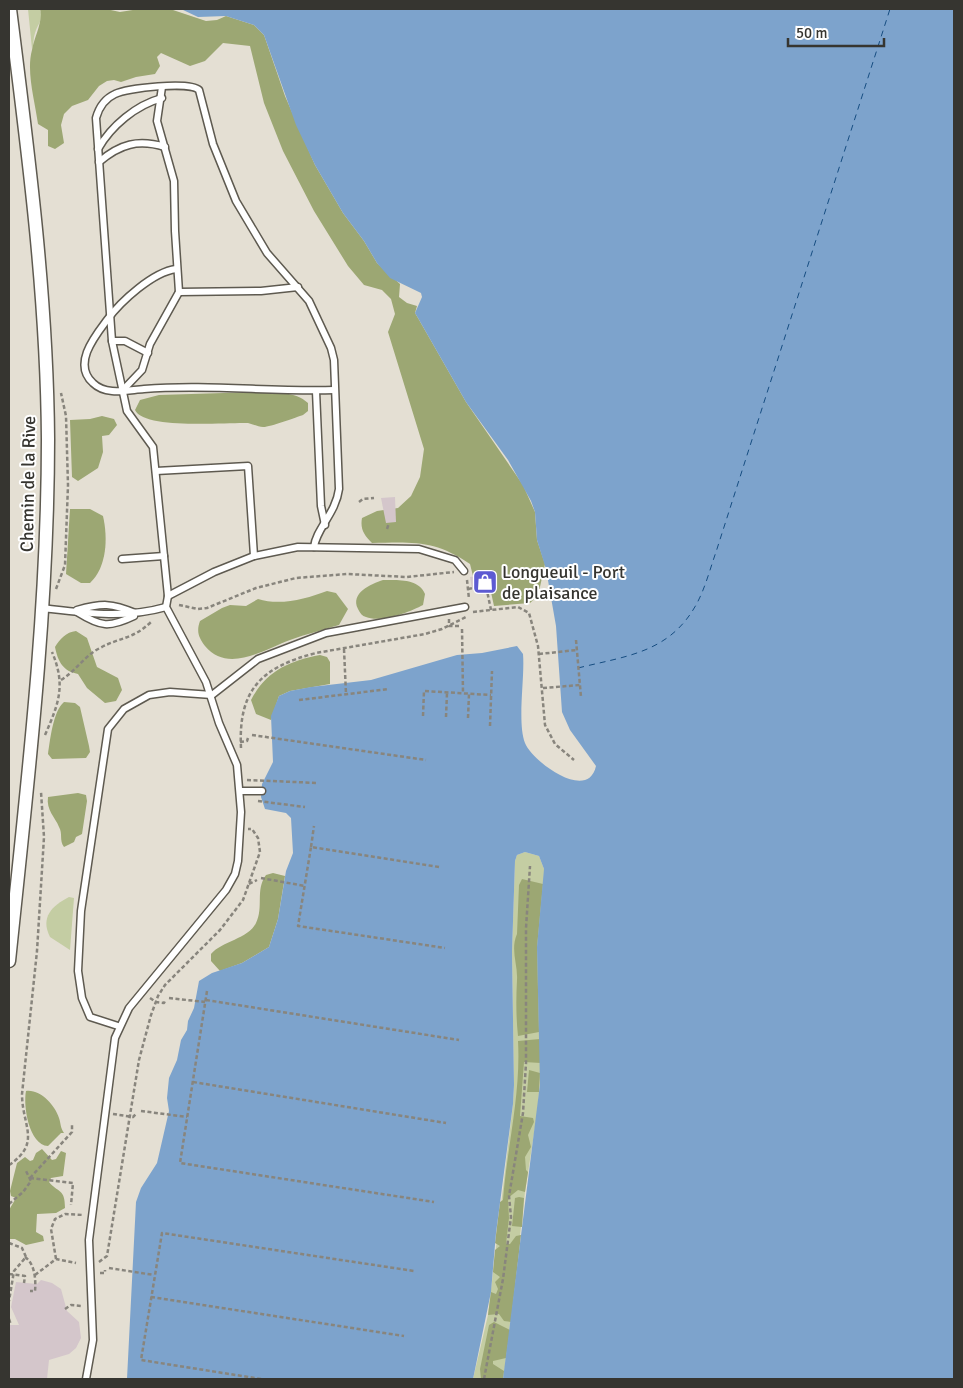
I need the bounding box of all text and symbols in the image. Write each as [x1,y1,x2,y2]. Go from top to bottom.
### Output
scale bar [788,15,884,47]
text: 50 m [796,24,827,42]
street label: Chemin de la Rive [16,416,40,552]
place label: Longueuil - Port de plaisance [502,561,625,604]
shop icon: Longueuil - Port de plaisance [472,569,498,595]

